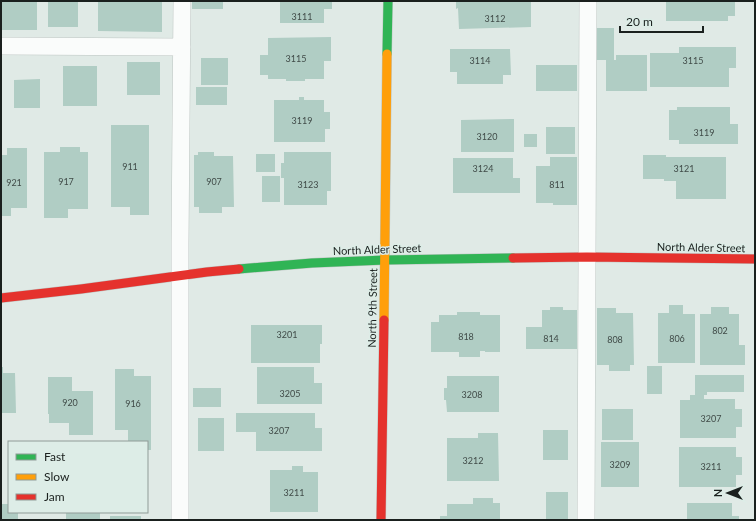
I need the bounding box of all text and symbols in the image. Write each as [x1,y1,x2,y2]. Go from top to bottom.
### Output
scale bar [620,8,703,34]
house number: 3111 [292,11,312,22]
house number: 3112 [485,13,505,24]
text: 20 m [626,14,653,29]
house number: 3115 [286,53,306,64]
house number: 3114 [470,55,490,66]
house number: 3115 [683,55,703,66]
house number: 3119 [292,115,312,126]
house number: 3119 [694,127,714,138]
house number: 3120 [477,131,497,142]
house number: 911 [122,161,138,172]
house number: 3124 [473,163,493,174]
house number: 3121 [674,163,694,174]
house number: 917 [58,176,74,187]
house number: 907 [206,176,222,187]
house number: 921 [6,177,22,188]
house number: 3123 [298,179,318,190]
house number: 811 [549,179,565,190]
street label: North Alder Street [657,240,745,254]
street label: North Alder Street [333,241,422,257]
street label: North 9th Street [365,268,379,348]
house number: 802 [712,325,728,336]
house number: 3201 [277,329,297,340]
house number: 818 [458,331,474,342]
house number: 814 [543,333,559,344]
house number: 806 [669,333,685,344]
house number: 808 [607,334,623,345]
house number: 3205 [280,388,300,399]
house number: 3208 [462,389,482,400]
house number: 920 [62,397,78,408]
house number: 916 [125,398,141,409]
house number: 3207 [701,413,721,424]
house number: 3207 [269,425,289,436]
legend [8,441,148,513]
text: Fast [44,449,66,464]
house number: 3212 [463,455,483,466]
house number: 3209 [610,459,630,470]
house number: 3211 [701,461,721,472]
text: Slow [44,469,70,484]
north arrow [708,473,748,513]
house number: 3211 [284,487,304,498]
text: Jam [44,489,65,504]
text: N [711,489,724,497]

